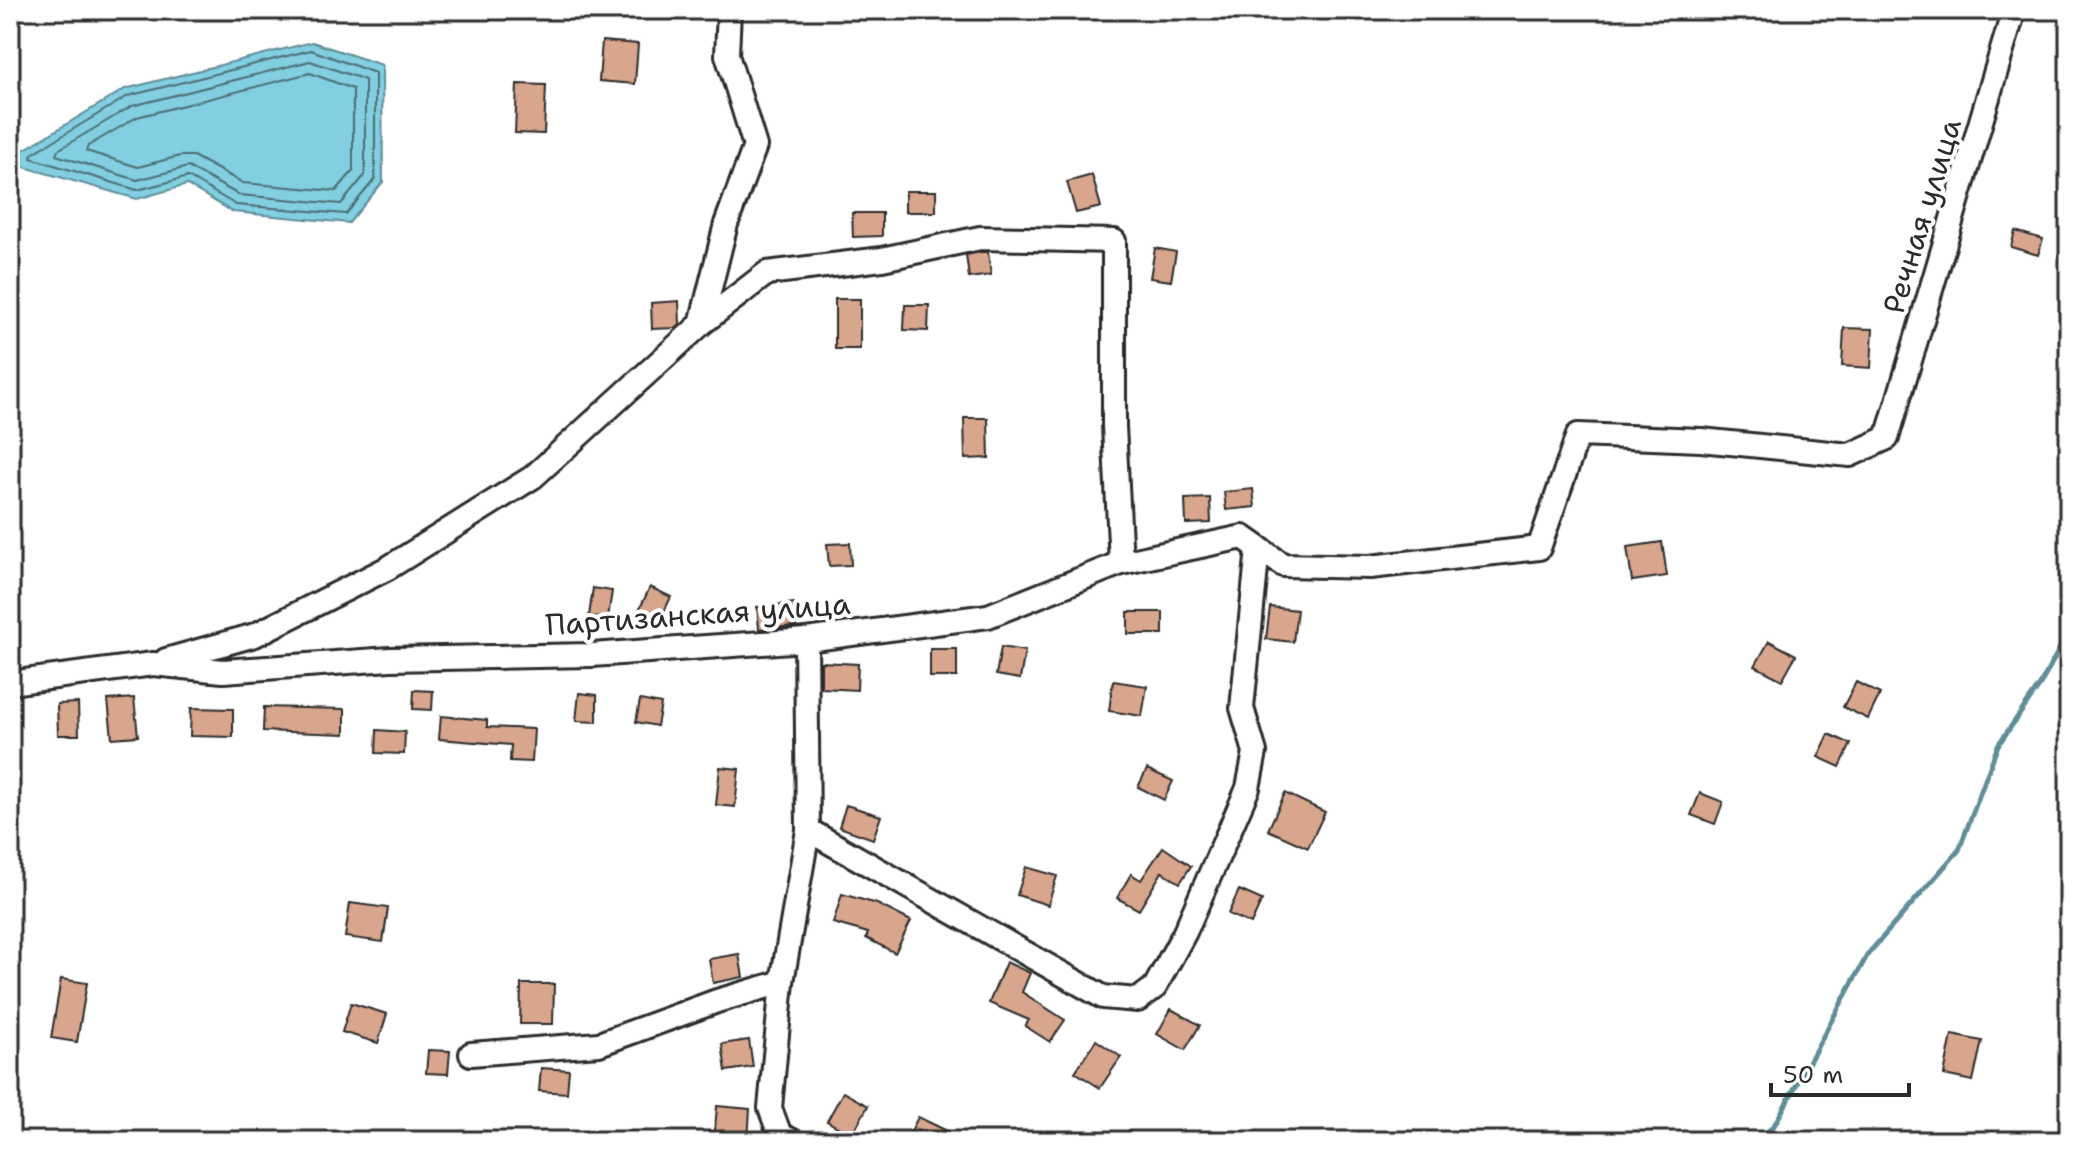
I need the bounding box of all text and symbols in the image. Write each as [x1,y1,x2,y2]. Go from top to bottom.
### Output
street label: Речная улица [1873,113,1971,319]
street label: Партизанская улица [544,583,852,645]
scale bar [1771,1047,1909,1097]
text: 50 m [1783,1059,1843,1091]

